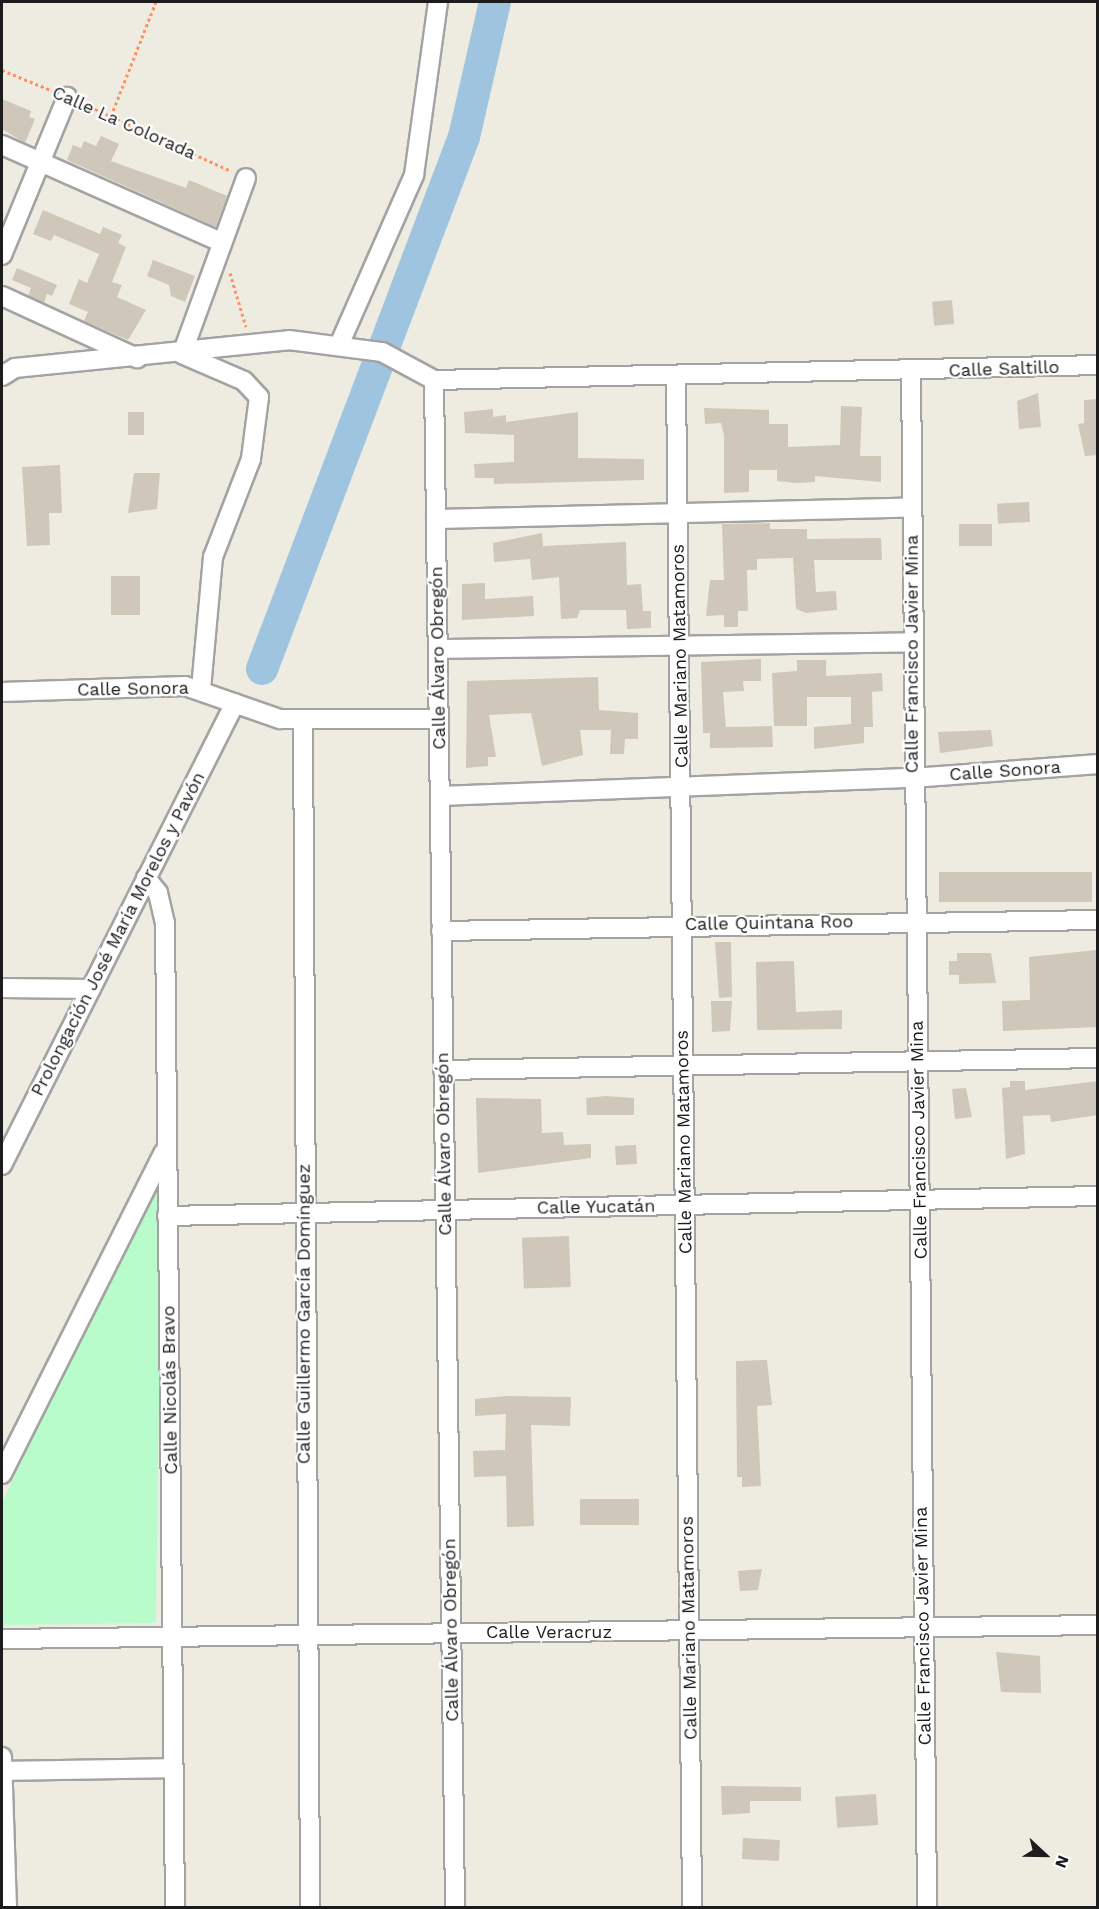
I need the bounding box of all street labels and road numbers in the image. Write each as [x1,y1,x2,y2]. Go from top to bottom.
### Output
street label: Calle La Colorada [49,82,199,164]
street label: Calle Saltillo [948,356,1060,382]
street label: Calle Francisco Javier Mina [901,534,923,774]
street label: Calle Mariano Matamoros [667,544,693,768]
street label: Calle Álvaro Obregón [426,566,450,750]
street label: Calle Sonora [77,677,189,701]
street label: Calle Sonora [949,756,1061,786]
street label: Prolongación José María Morelos y Pavón [26,767,210,1101]
street label: Calle Quintana Roo [684,911,854,935]
street label: Calle Francisco Javier Mina [906,1020,932,1260]
street label: Calle Mariano Matamoros [671,1030,697,1254]
street label: Calle Álvaro Obregón [432,1052,456,1236]
street label: Calle Guillermo García Domínguez [293,1164,315,1464]
street label: Calle Yucatán [536,1195,656,1219]
street label: Calle Nicolás Bravo [158,1305,182,1475]
street label: Calle Francisco Javier Mina [910,1506,936,1746]
street label: Calle Mariano Matamoros [676,1516,702,1740]
street label: Calle Álvaro Obregón [439,1538,463,1722]
street label: Calle Veracruz [486,1621,612,1643]

